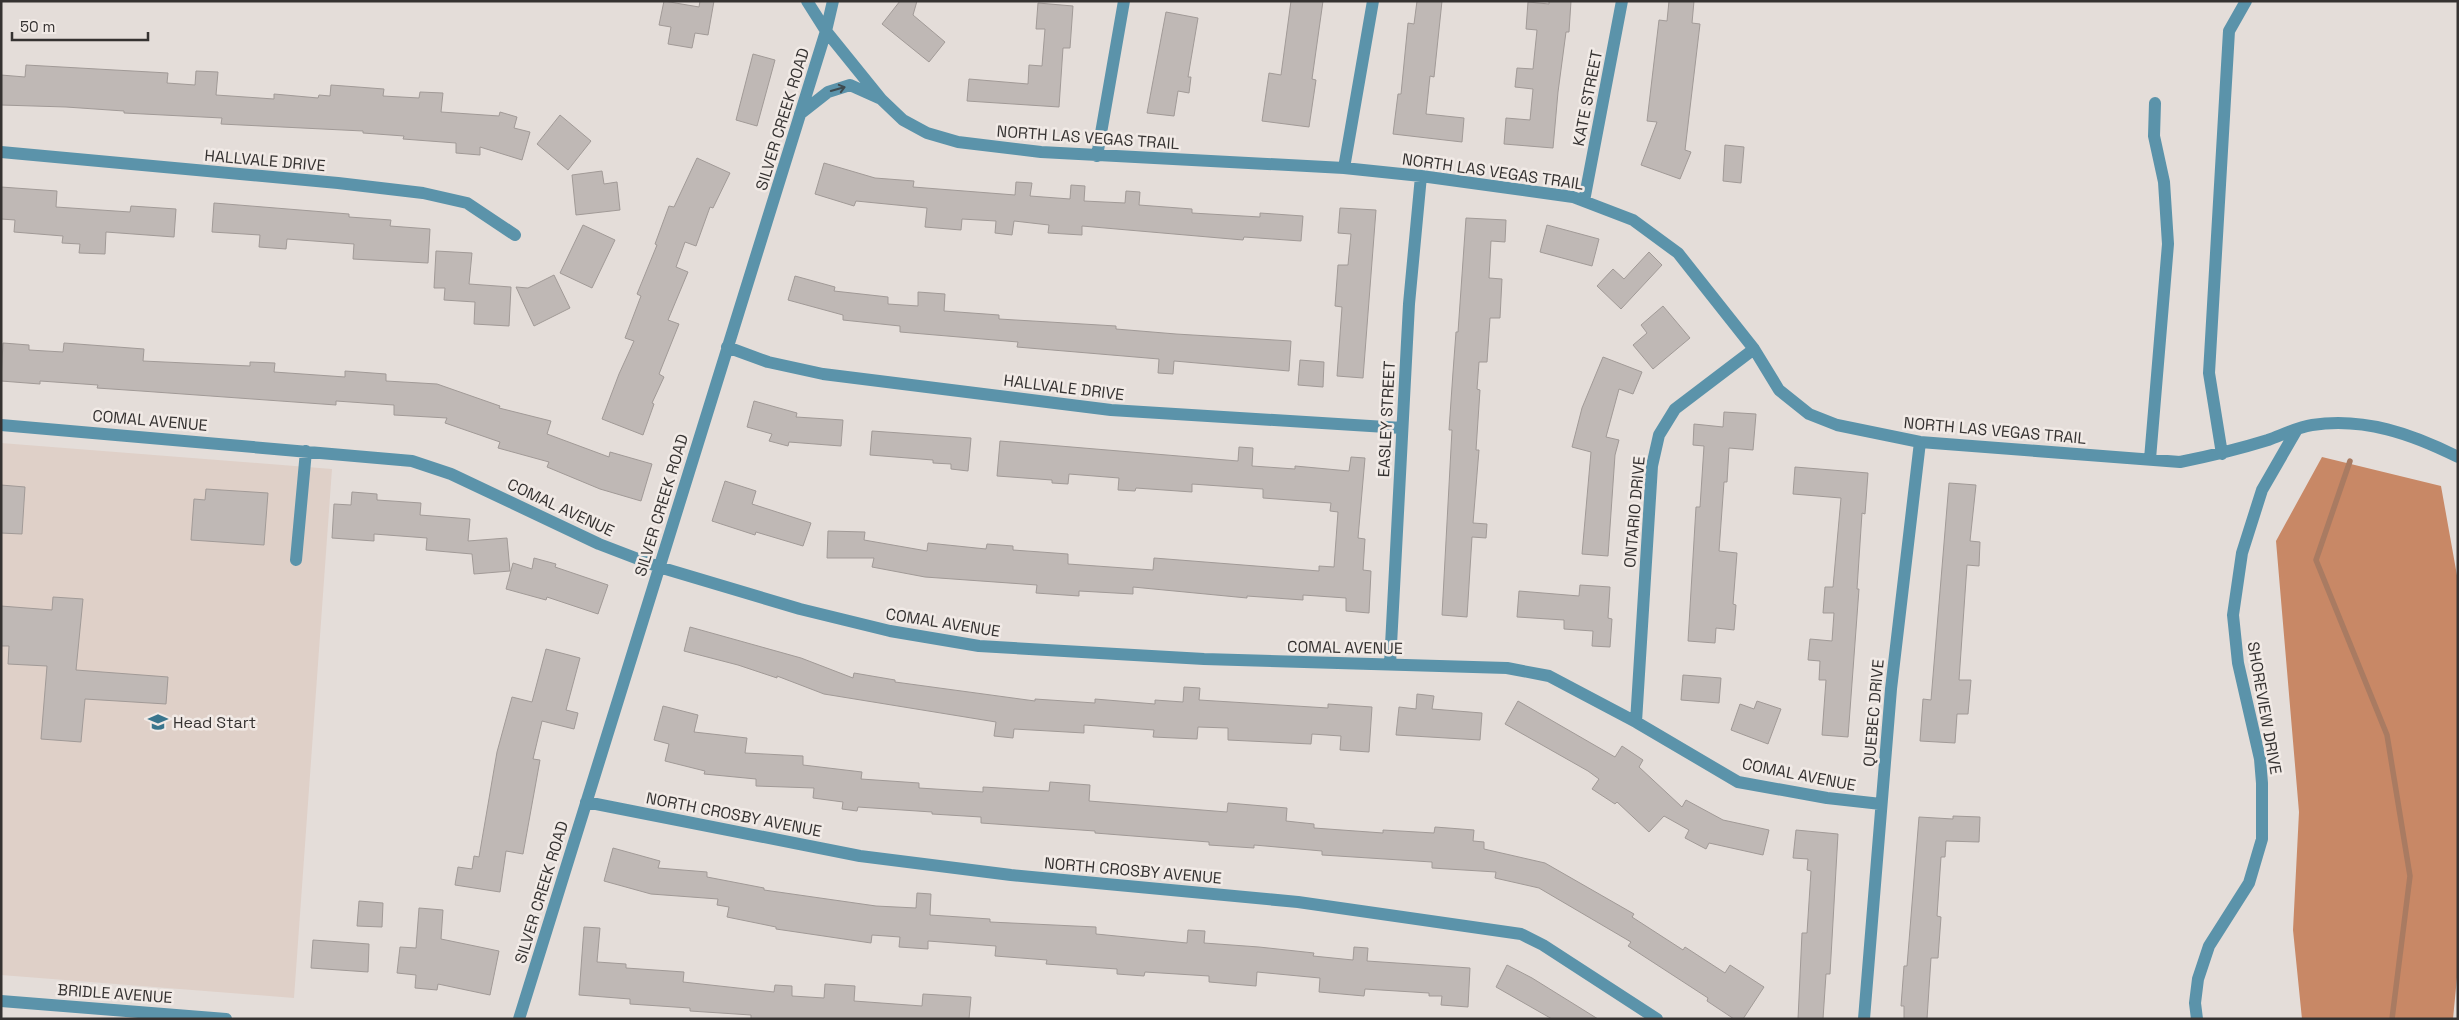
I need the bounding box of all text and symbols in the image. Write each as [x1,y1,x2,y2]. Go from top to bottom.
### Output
scale bar [12,10,149,42]
text: 50 m [20,17,55,36]
street label: SILVER CREEK ROAD [751,45,814,193]
street label: KATE STREET [1568,48,1607,148]
one-way arrow [830,83,846,93]
street label: NORTH LAS VEGAS TRAIL [996,121,1180,154]
street label: HALLVALE DRIVE [204,145,326,176]
street label: NORTH LAS VEGAS TRAIL [1401,148,1585,195]
street label: EASLEY STREET [1373,360,1400,478]
street label: HALLVALE DRIVE [1002,370,1125,405]
street label: COMAL AVENUE [91,405,208,436]
street label: NORTH LAS VEGAS TRAIL [1903,412,2087,449]
street label: SILVER CREEK ROAD [630,431,693,579]
street label: ONTARIO DRIVE [1619,455,1650,569]
street label: COMAL AVENUE [504,474,618,541]
street label: COMAL AVENUE [884,603,1002,642]
street label: COMAL AVENUE [1287,636,1403,659]
street label: SHOREVIEW DRIVE [2242,640,2287,776]
street label: QUEBEC DRIVE [1858,658,1889,768]
school or university icon: Head Start [147,711,169,733]
place label: Head Start [173,712,256,733]
street label: COMAL AVENUE [1740,753,1858,796]
street label: NORTH CROSBY AVENUE [644,787,823,842]
street label: SILVER CREEK ROAD [510,818,573,966]
street label: NORTH CROSBY AVENUE [1043,852,1223,889]
street label: BRIDLE AVENUE [57,979,173,1008]

